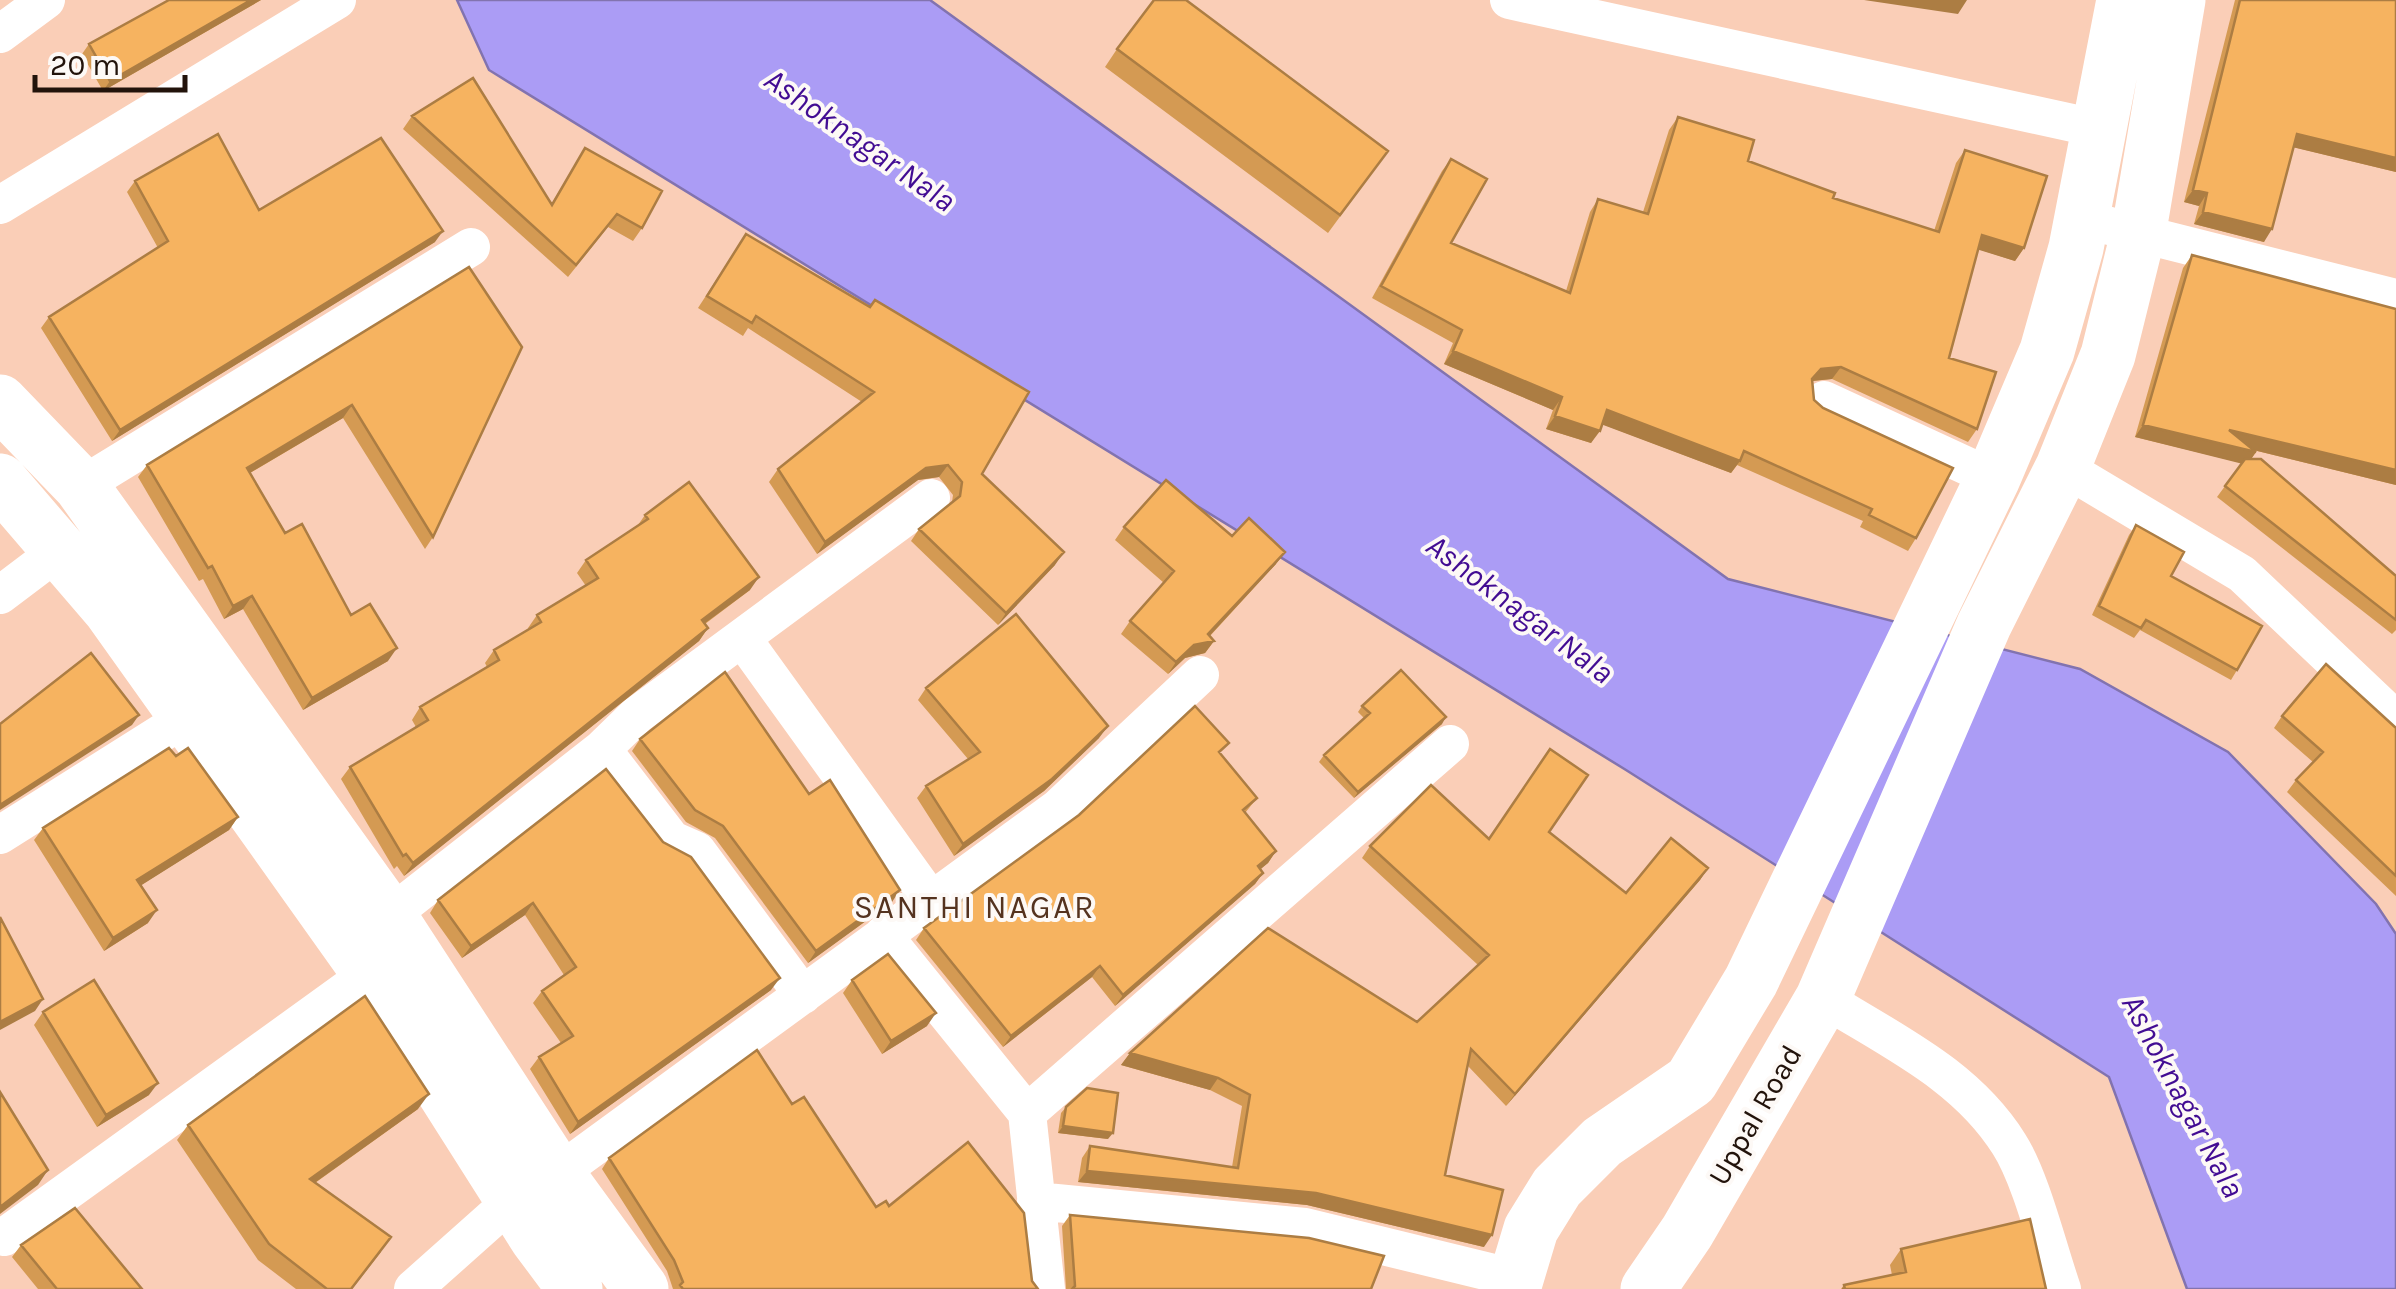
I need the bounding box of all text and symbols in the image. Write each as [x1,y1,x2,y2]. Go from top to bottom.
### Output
scale bar [35,30,185,92]
text: 20 m [50,47,120,83]
water label: Ashoknagar Nala [757,60,963,220]
water label: Ashoknagar Nala [1419,527,1621,691]
district label: SANTHI NAGAR [854,889,1096,926]
water label: Ashoknagar Nala [2114,988,2252,1204]
street label: Uppal Road [1700,1039,1810,1191]

